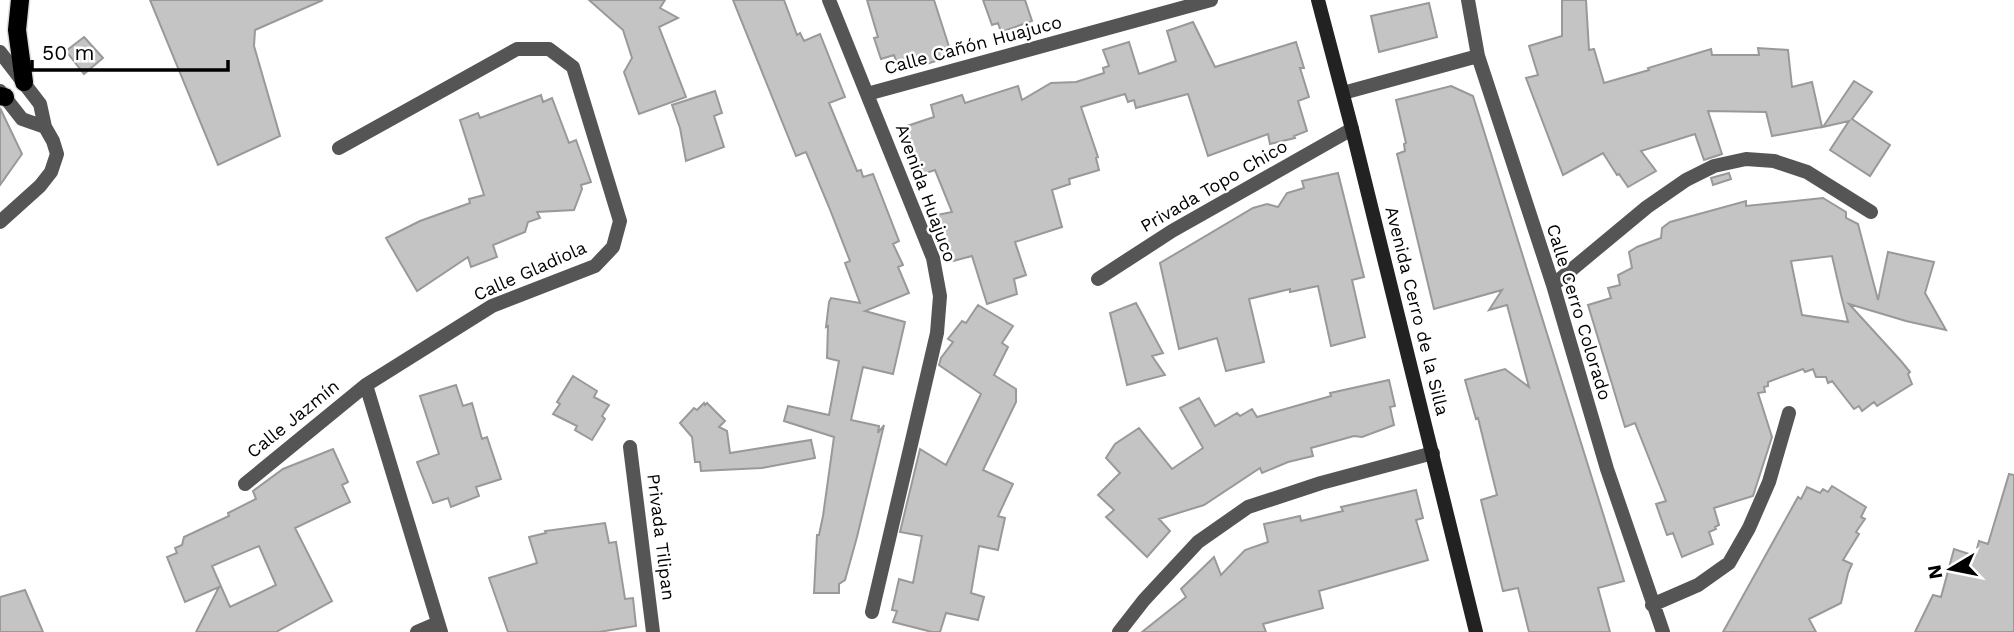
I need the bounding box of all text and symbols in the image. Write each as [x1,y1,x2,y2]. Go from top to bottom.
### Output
street label: Calle Cañón Huajuco [882,11,1064,78]
scale bar [32,28,228,72]
text: 50 m [42,40,94,65]
street label: Avenida Huajuco [892,121,961,265]
street label: Privada Topo Chico [1137,135,1291,236]
street label: Avenida Cerro de la Silla [1381,204,1454,418]
street label: Calle Cerro Colorado [1543,221,1616,402]
street label: Calle Gladiola [470,236,590,305]
street label: Calle Jazmín [242,375,343,462]
street label: Privada Tilipan [643,472,680,601]
north arrow [1916,534,1986,604]
text: N [1922,563,1947,581]

